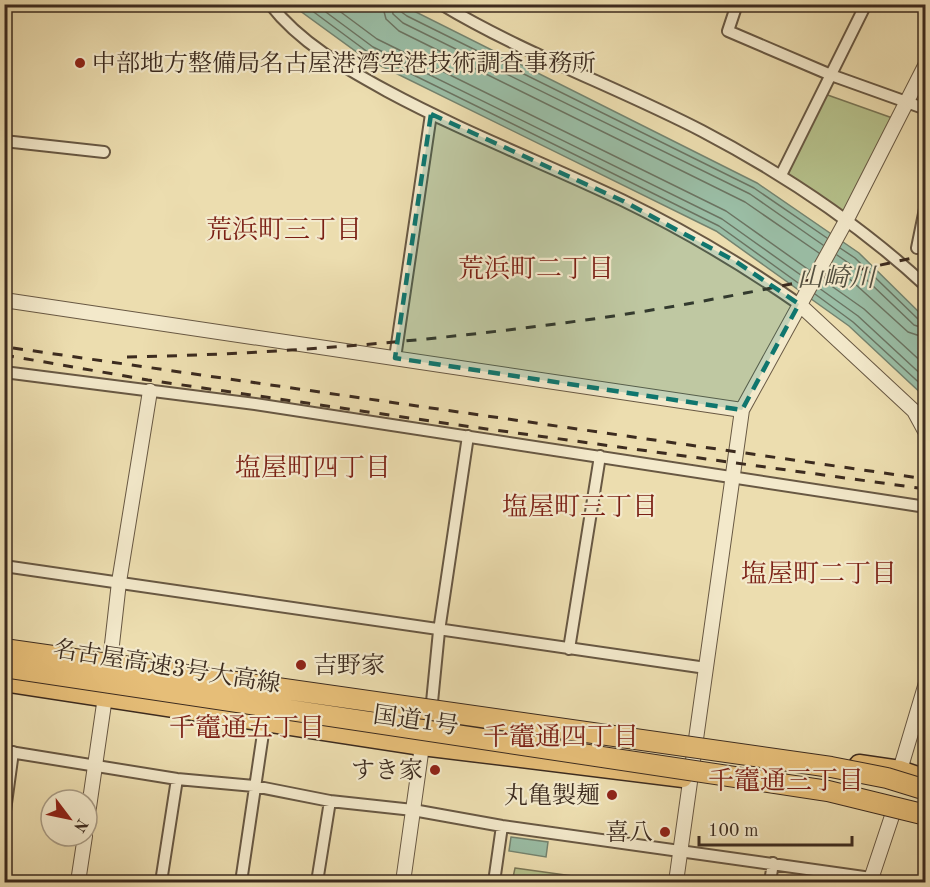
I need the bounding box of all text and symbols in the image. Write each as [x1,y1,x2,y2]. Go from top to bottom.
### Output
place label: 中部地方整備局名古屋港湾空港技術調査事務所 [92,50,596,77]
marker: 中部地方整備局名古屋港湾空港技術調査事務所 [73,56,87,70]
district label: 荒浜町三丁目 [206,216,362,244]
district label: 荒浜町二丁目 [458,255,614,283]
water label: 山崎川 [797,264,878,292]
district label: 塩屋町四丁目 [235,454,391,482]
district label: 塩屋町三丁目 [502,493,658,521]
district label: 塩屋町二丁目 [741,560,897,588]
street label: 名古屋高速3号大高線 [51,635,283,698]
place label: 吉野家 [313,652,385,679]
marker: 吉野家 [294,658,308,672]
street label: 国道1号 [372,701,460,740]
district label: 千竈通五丁目 [169,714,325,742]
district label: 千竈通四丁目 [483,723,639,751]
place label: すき家 [351,757,423,784]
marker: すき家 [428,763,442,777]
district label: 千竈通三丁目 [708,767,864,795]
place label: 丸亀製麺 [504,782,600,809]
north arrow [39,788,99,848]
marker: 丸亀製麺 [605,788,619,802]
scale bar [699,809,852,847]
text: N [70,815,90,835]
place label: 喜八 [605,819,653,846]
text: 100 m [708,822,759,840]
marker: 喜八 [658,825,672,839]

